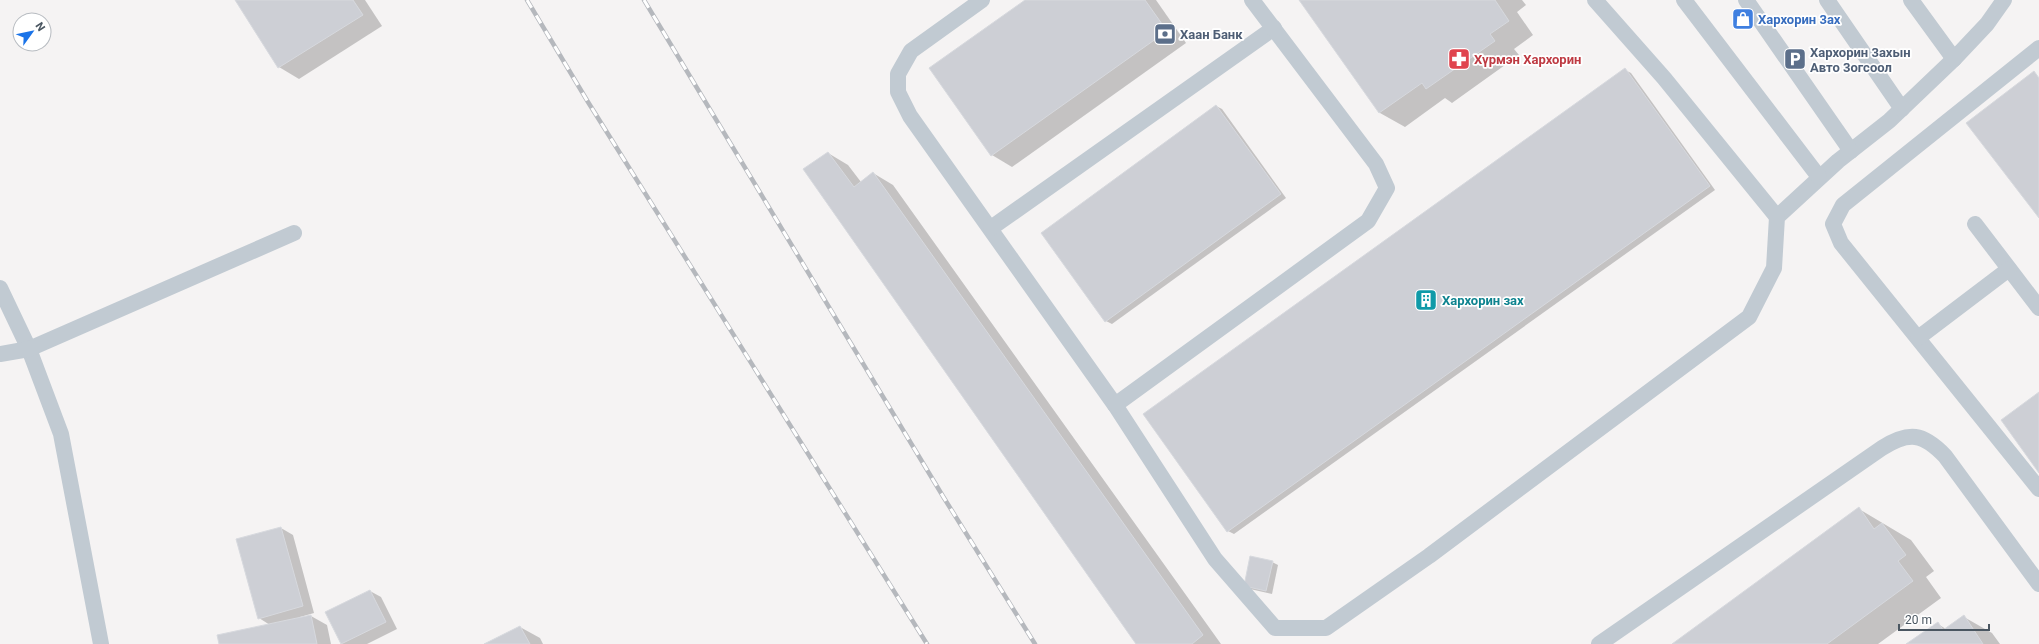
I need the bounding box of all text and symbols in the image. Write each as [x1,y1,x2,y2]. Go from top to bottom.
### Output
shop icon: Хархорин 3ах [1730,6,1756,32]
north arrow [12,12,52,52]
place label: Хархорин 3ах [1758,12,1841,27]
text: N [32,20,48,34]
bank icon: Хаан Банк [1152,21,1178,47]
place label: Хаан Банк [1180,27,1243,42]
place label: Хархорин 3ахын Авто 3огсоол [1810,45,1911,75]
pharmacy icon: Хүрмэн Хархорин [1446,46,1472,72]
parking icon: Хархорин 3ахын Авто 3огсоол [1782,46,1808,72]
place label: Хүрмэн Хархорин [1474,52,1581,67]
building icon: Хархорин зах [1413,287,1439,313]
place label: Хархорин зах [1442,293,1524,308]
scale bar [1899,606,1989,632]
text: 20 m [1905,613,1932,627]

